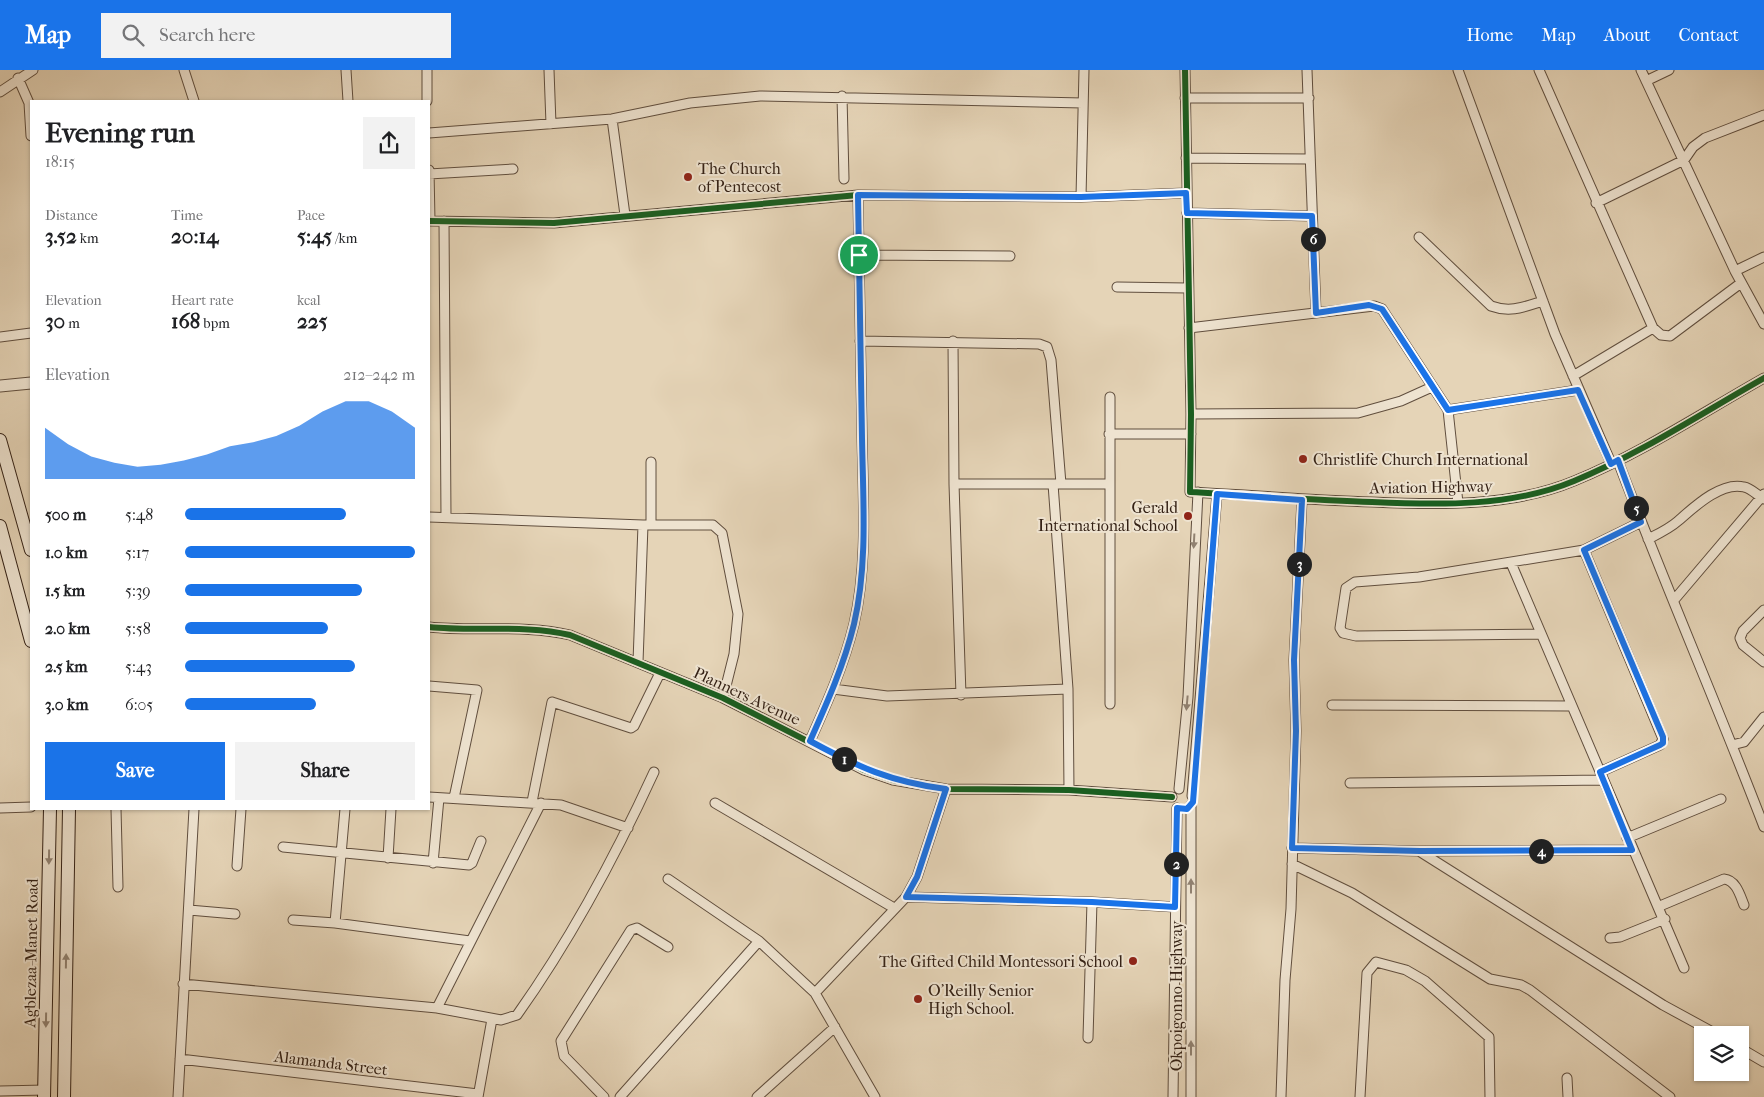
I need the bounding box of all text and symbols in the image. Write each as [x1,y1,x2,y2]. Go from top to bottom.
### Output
search box [101,13,451,58]
text: Map [25,21,71,49]
icon: search [119,21,147,49]
text: Search here [159,24,255,46]
text: Home [1466,25,1513,46]
text: Map [1541,25,1576,46]
text: About [1604,25,1650,46]
text: Contact [1678,25,1739,46]
text: Evening run [45,116,195,149]
button: share [363,117,415,169]
text: 18:15 [45,152,75,171]
place label: The Church of Pentecost [698,159,782,196]
marker: The Church of Pentecost [682,171,694,183]
text: Distance [45,207,98,224]
text: Time [171,207,203,224]
text: Pace [297,207,325,224]
text: 3.52 [45,224,77,248]
text: 20:14 [171,224,218,248]
text: 5:45 [297,224,332,248]
pin: 6 [1300,226,1326,252]
text: km [77,230,99,247]
text: /km [332,230,357,247]
text: 6 [1310,231,1317,248]
pin [838,234,880,276]
icon: arrive [845,241,873,269]
text: Elevation [45,292,102,309]
text: Heart rate [171,292,234,309]
text: kcal [297,292,321,309]
text: 30 [45,309,65,333]
text: 168 [171,309,200,333]
text: 225 [297,309,328,333]
text: m [65,315,80,332]
text: bpm [200,315,230,332]
text: Elevation [45,365,110,384]
text: 212–242 m [343,365,415,384]
place label: Christlife Church International [1313,450,1529,469]
marker: Christlife Church International [1297,453,1309,465]
street label: Aviation Highway [1368,476,1493,498]
pin: 5 [1624,496,1648,520]
place label: Gerald International School [1038,498,1179,535]
text: 5 [1633,500,1640,517]
text: 500 m [45,505,86,524]
text: 5:48 [125,505,153,524]
marker: Gerald International School [1182,510,1194,522]
one-way arrow [1190,533,1198,549]
text: 1.0 km [45,543,88,562]
text: 5:17 [125,543,149,562]
pin: 3 [1286,552,1312,576]
text: 3 [1297,556,1302,573]
text: 1.5 km [45,581,85,600]
text: 5:39 [125,581,151,600]
text: 2.0 km [45,619,90,638]
text: 5:58 [125,619,151,638]
text: 2.5 km [45,657,88,676]
text: 5:43 [125,657,152,676]
street label: Planners Avenue [691,663,804,729]
text: 3.0 km [45,695,88,714]
text: 6:05 [125,695,153,714]
one-way arrow [1183,695,1191,711]
button: Save [45,742,225,800]
button: Share [235,742,415,800]
pin: 1 [832,746,856,772]
text: 1 [842,751,847,768]
pin: 4 [1528,838,1554,864]
text: 4 [1537,843,1546,860]
one-way arrow [45,850,53,866]
pin: 2 [1164,852,1188,876]
text: 2 [1173,856,1180,873]
street label: Agblezaa-Manet Road [20,878,42,1029]
one-way arrow [1187,878,1195,894]
street label: Okpoigonno Highway [1167,920,1186,1071]
place label: The Gifted Child Montessori School [879,952,1124,971]
one-way arrow [62,953,70,969]
marker: The Gifted Child Montessori School [1127,955,1139,967]
place label: O'Reilly Senior High School. [928,981,1034,1018]
marker: O'Reilly Senior High School. [912,993,924,1005]
one-way arrow [42,1012,50,1028]
map controls [1694,1026,1749,1081]
button: layers [1694,1026,1749,1081]
one-way arrow [1187,1040,1195,1056]
street label: Alamanda Street [272,1047,389,1079]

